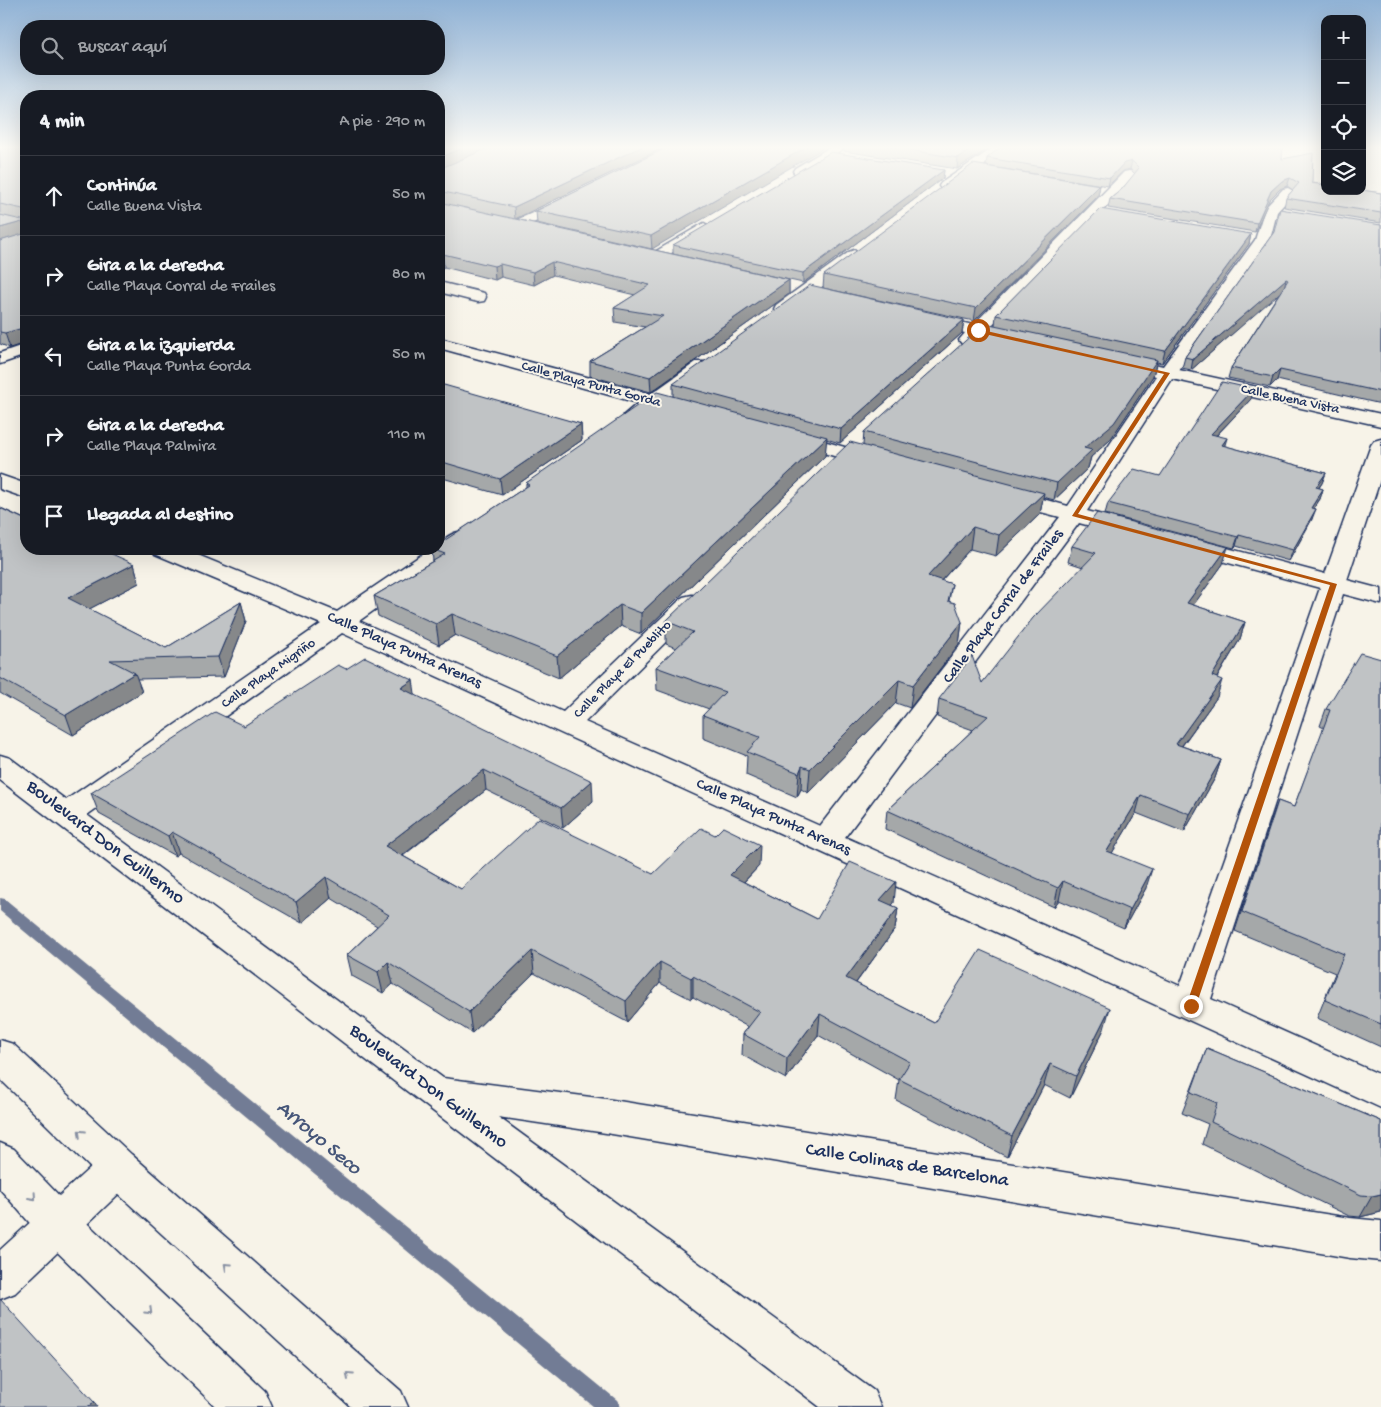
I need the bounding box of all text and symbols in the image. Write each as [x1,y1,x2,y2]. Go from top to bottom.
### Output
map controls [1321,15,1366,195]
button: + [1321,15,1366,60]
search box [20,20,445,75]
icon: search [38,34,66,62]
text: Buscar aquí [78,36,167,59]
button: − [1321,60,1366,105]
button: locate [1321,105,1366,150]
text: 4 min [40,110,84,135]
text: A pie · 290 m [339,113,425,132]
button: layers [1321,150,1366,195]
text: Continúa [87,175,157,198]
icon: ahead [40,182,68,210]
text: 50 m [392,186,425,205]
text: Calle Buena Vista [87,198,202,217]
text: Gira a la derecha [87,255,224,278]
icon: right [40,262,68,290]
text: 80 m [392,266,425,285]
text: Calle Playa Corral de Frailes [87,278,275,297]
route start [967,319,990,342]
text: Gira a la izquierda [87,335,234,358]
icon: left [40,342,68,370]
text: 50 m [392,346,425,365]
text: Calle Playa Punta Gorda [87,358,251,377]
street label: Calle Playa Punta Gorda [520,358,664,412]
street label: Calle Buena Vista [1239,381,1342,419]
text: Gira a la derecha [87,415,224,438]
icon: right [40,422,68,450]
text: 110 m [388,426,425,445]
text: Calle Playa Palmira [87,438,216,457]
icon: arrive [40,502,68,530]
text: Llegada al destino [87,504,233,527]
street label: Calle Playa Corral de Frailes [940,525,1069,688]
street label: Calle Playa Punta Arenas [324,608,485,694]
street label: Calle Playa El Pueblito [570,617,676,723]
street label: Calle Playa Migriño [219,635,319,713]
street label: Boulevard Don Guillermo [20,775,189,910]
street label: Calle Playa Punta Arenas [693,775,854,861]
route end [1180,995,1203,1018]
street label: Boulevard Don Guillermo [343,1019,512,1154]
water label: Arroyo Seco [271,1096,366,1182]
one-way arrow [78,1130,87,1139]
street label: Calle Colinas de Barcelona [804,1139,1012,1194]
one-way arrow [27,1191,36,1200]
one-way arrow [224,1263,233,1272]
one-way arrow [143,1305,152,1314]
one-way arrow [345,1371,354,1380]

